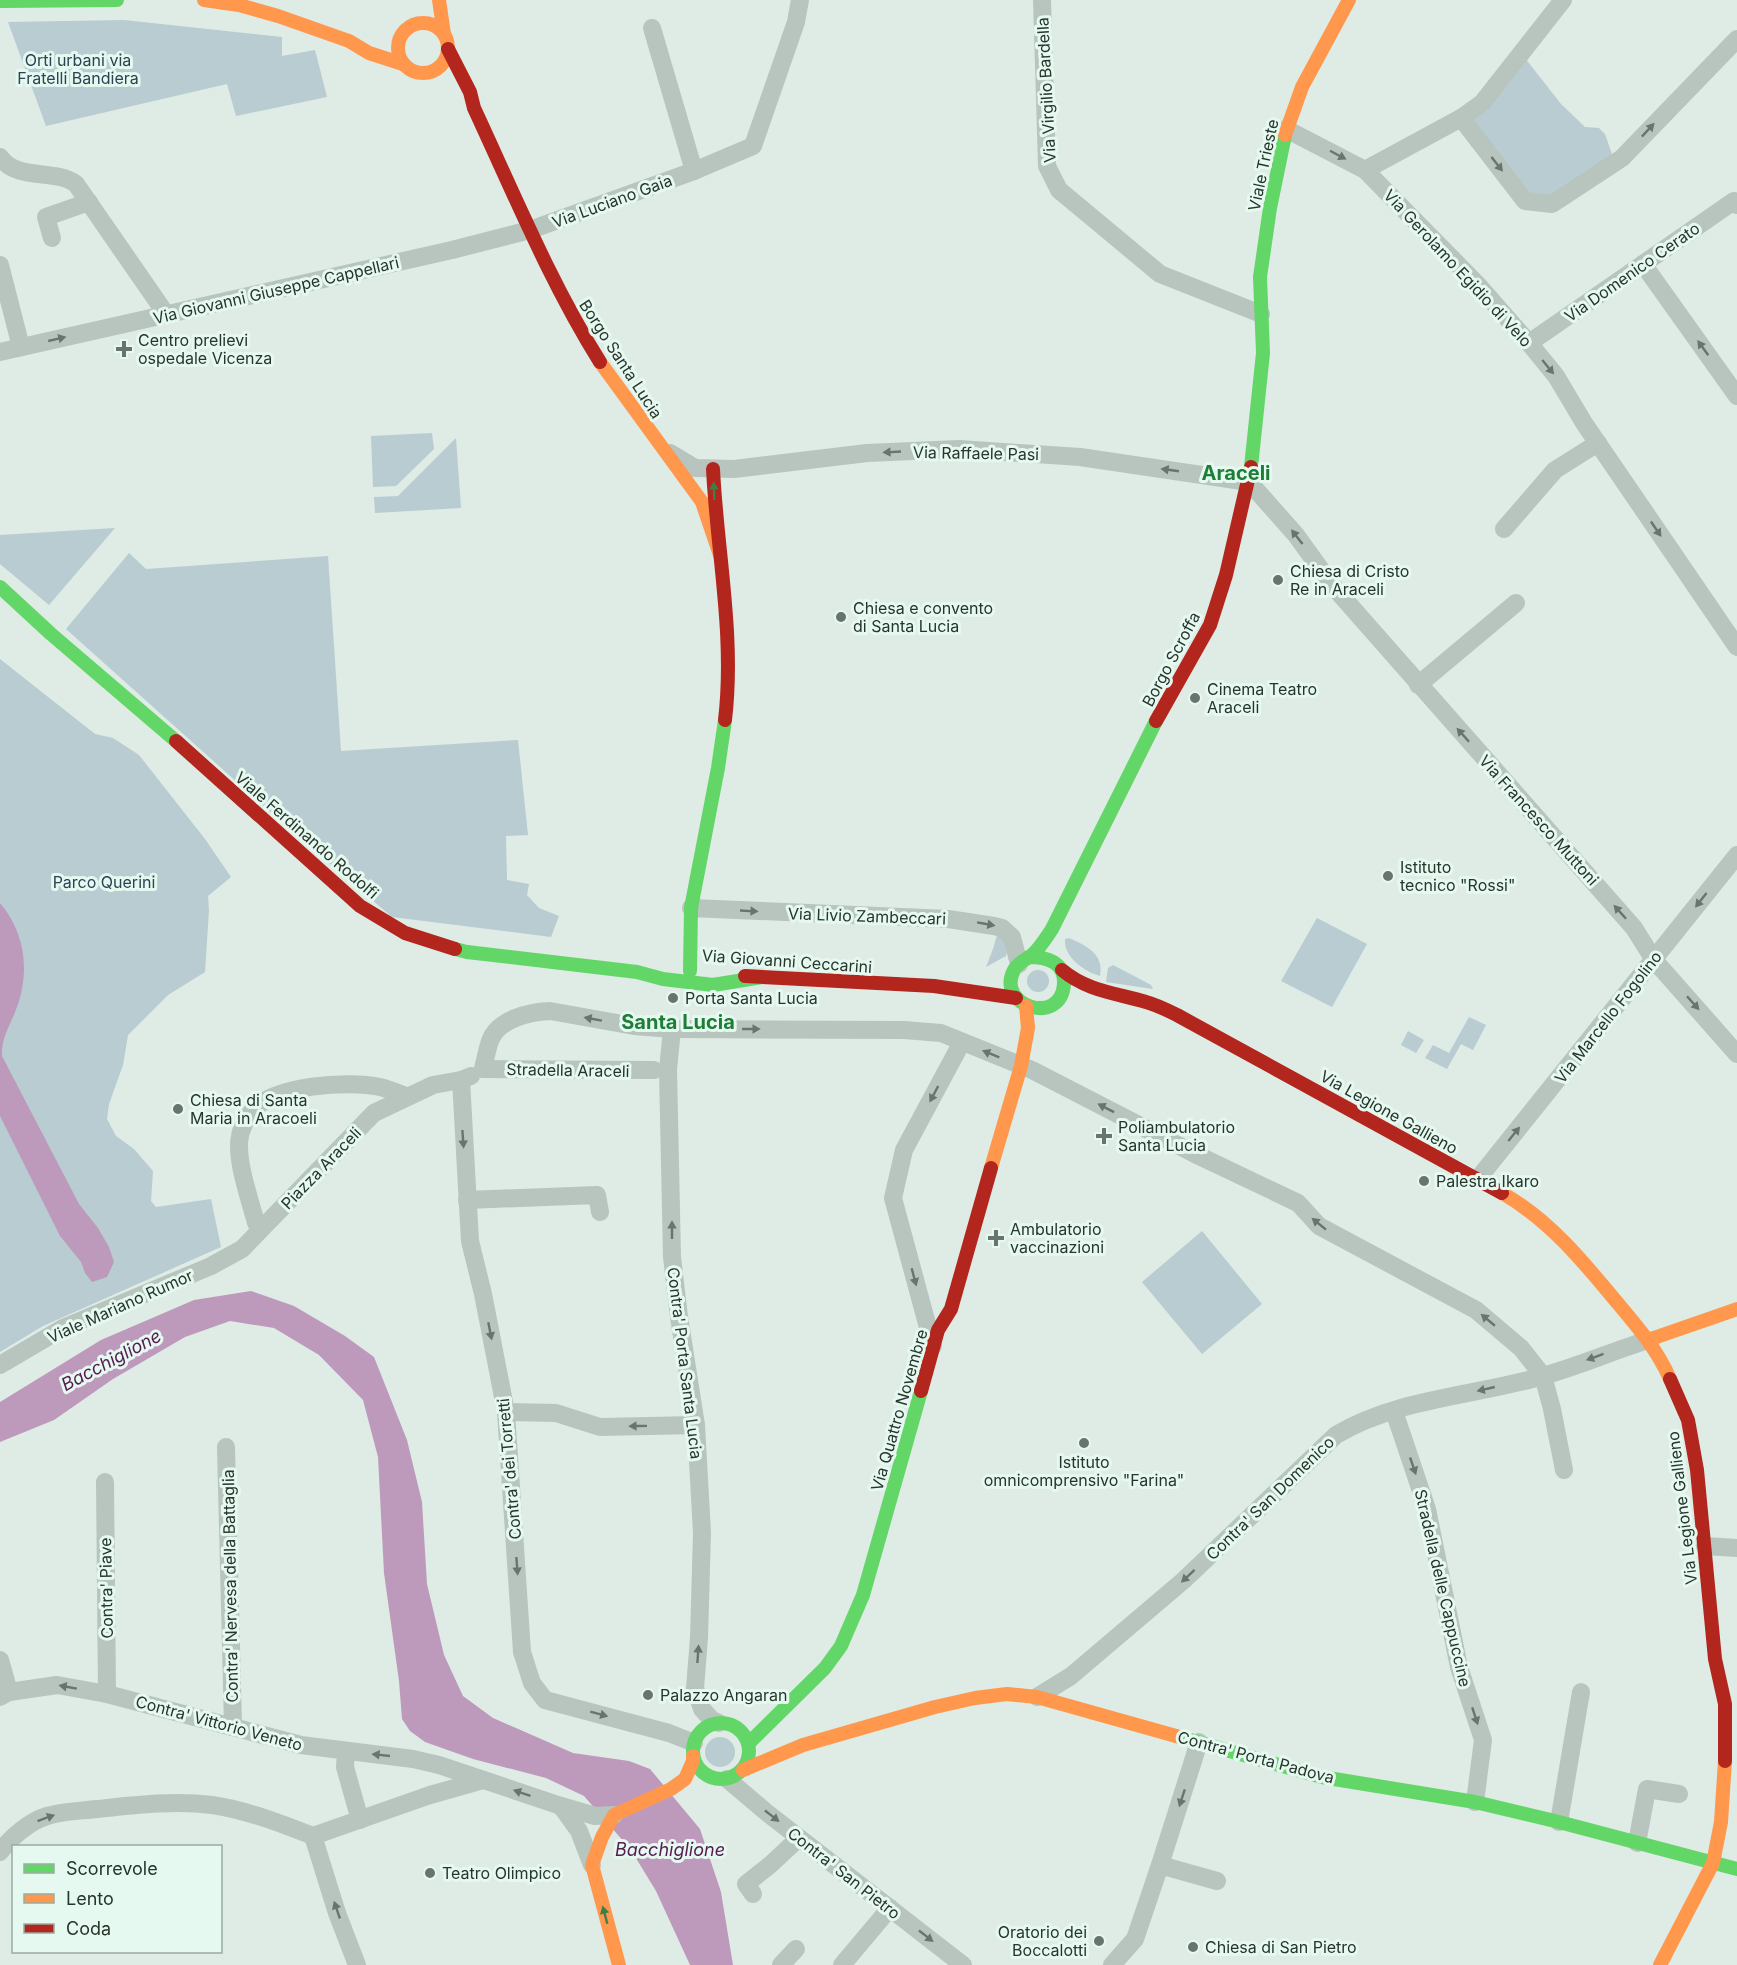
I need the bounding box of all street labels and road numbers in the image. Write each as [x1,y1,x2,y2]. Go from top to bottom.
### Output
street label: Via Virgilio Bardella [1032,17,1060,163]
street label: Viale Trieste [1244,117,1282,213]
street label: Via Luciano Gaia [549,170,675,232]
street label: Via Gerolamo Egidio di Velo [1380,185,1536,351]
street label: Via Domenico Cerato [1561,218,1703,326]
street label: Via Giovanni Giuseppe Cappellari [151,252,401,328]
street label: Borgo Santa Lucia [575,296,667,422]
street label: Via Raffaele Pasi [913,442,1039,464]
street label: Borgo Scroffa [1138,608,1204,710]
street label: Via Francesco Muttoni [1475,751,1603,889]
street label: Viale Ferdinando Rodolfi [231,767,383,903]
street label: Via Livio Zambeccari [788,903,946,929]
street label: Via Giovanni Ceccarini [701,945,873,977]
street label: Via Marcello Fogolino [1550,947,1666,1087]
street label: Stradella Araceli [506,1059,630,1081]
street label: Via Legione Gallieno [1317,1066,1461,1158]
street label: Piazza Araceli [277,1123,365,1213]
street label: Viale Mariano Rumor [44,1265,196,1347]
street label: Contra' Porta Santa Lucia [663,1266,707,1460]
street label: Via Quattro Novembre [866,1327,932,1493]
street label: Contra' dei Torretti [493,1398,525,1540]
street label: Via Legione Gallieno [1663,1430,1701,1586]
street label: Contra' San Domenico [1202,1432,1338,1564]
street label: Contra' Nervesa della Battaglia [218,1469,242,1703]
street label: Stradella delle Cappuccine [1411,1487,1475,1689]
street label: Contra' Piave [95,1537,117,1639]
street label: Contra' Vittorio Veneto [133,1691,305,1755]
street label: Contra' Porta Padova [1176,1726,1336,1788]
street label: Contra' San Pietro [784,1823,904,1923]

